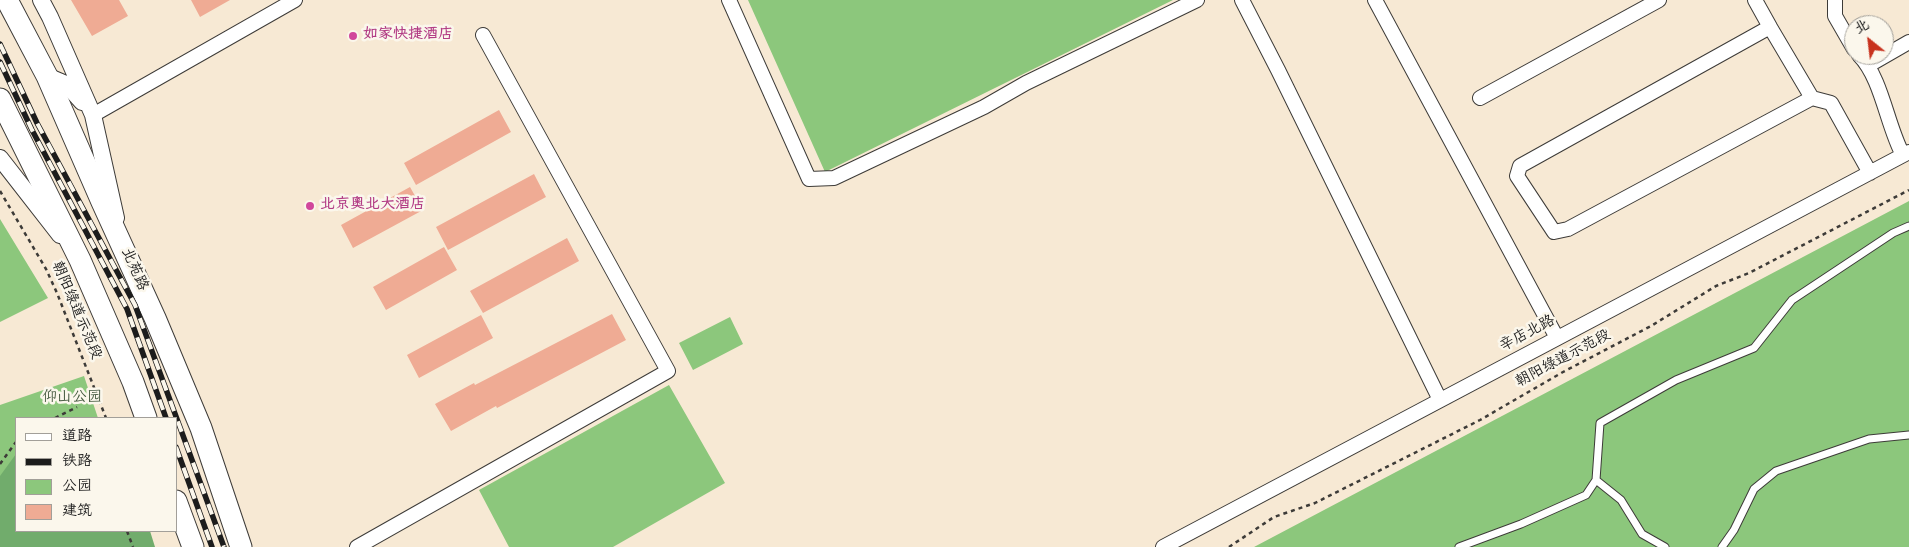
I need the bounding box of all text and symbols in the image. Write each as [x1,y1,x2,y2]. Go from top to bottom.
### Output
north arrow [1844,15,1894,65]
text: 北 [1851,16,1873,40]
place label: 如家快捷酒店 [363,27,453,45]
marker: 如家快捷酒店 [347,30,359,42]
place label: 北京奥北大酒店 [320,197,425,215]
marker: 北京奥北大酒店 [304,200,316,212]
street label: 北苑路 [116,246,150,294]
street label: 朝阳绿道示范段 [46,259,104,363]
street label: 辛店北路 [1497,313,1559,357]
street label: 朝阳绿道示范段 [1513,327,1615,393]
park label: 仰山公园 [42,390,102,408]
legend [15,417,178,532]
text: 道路 [62,426,92,448]
text: 铁路 [62,451,92,473]
text: 公园 [62,476,92,498]
text: 建筑 [62,501,92,523]

